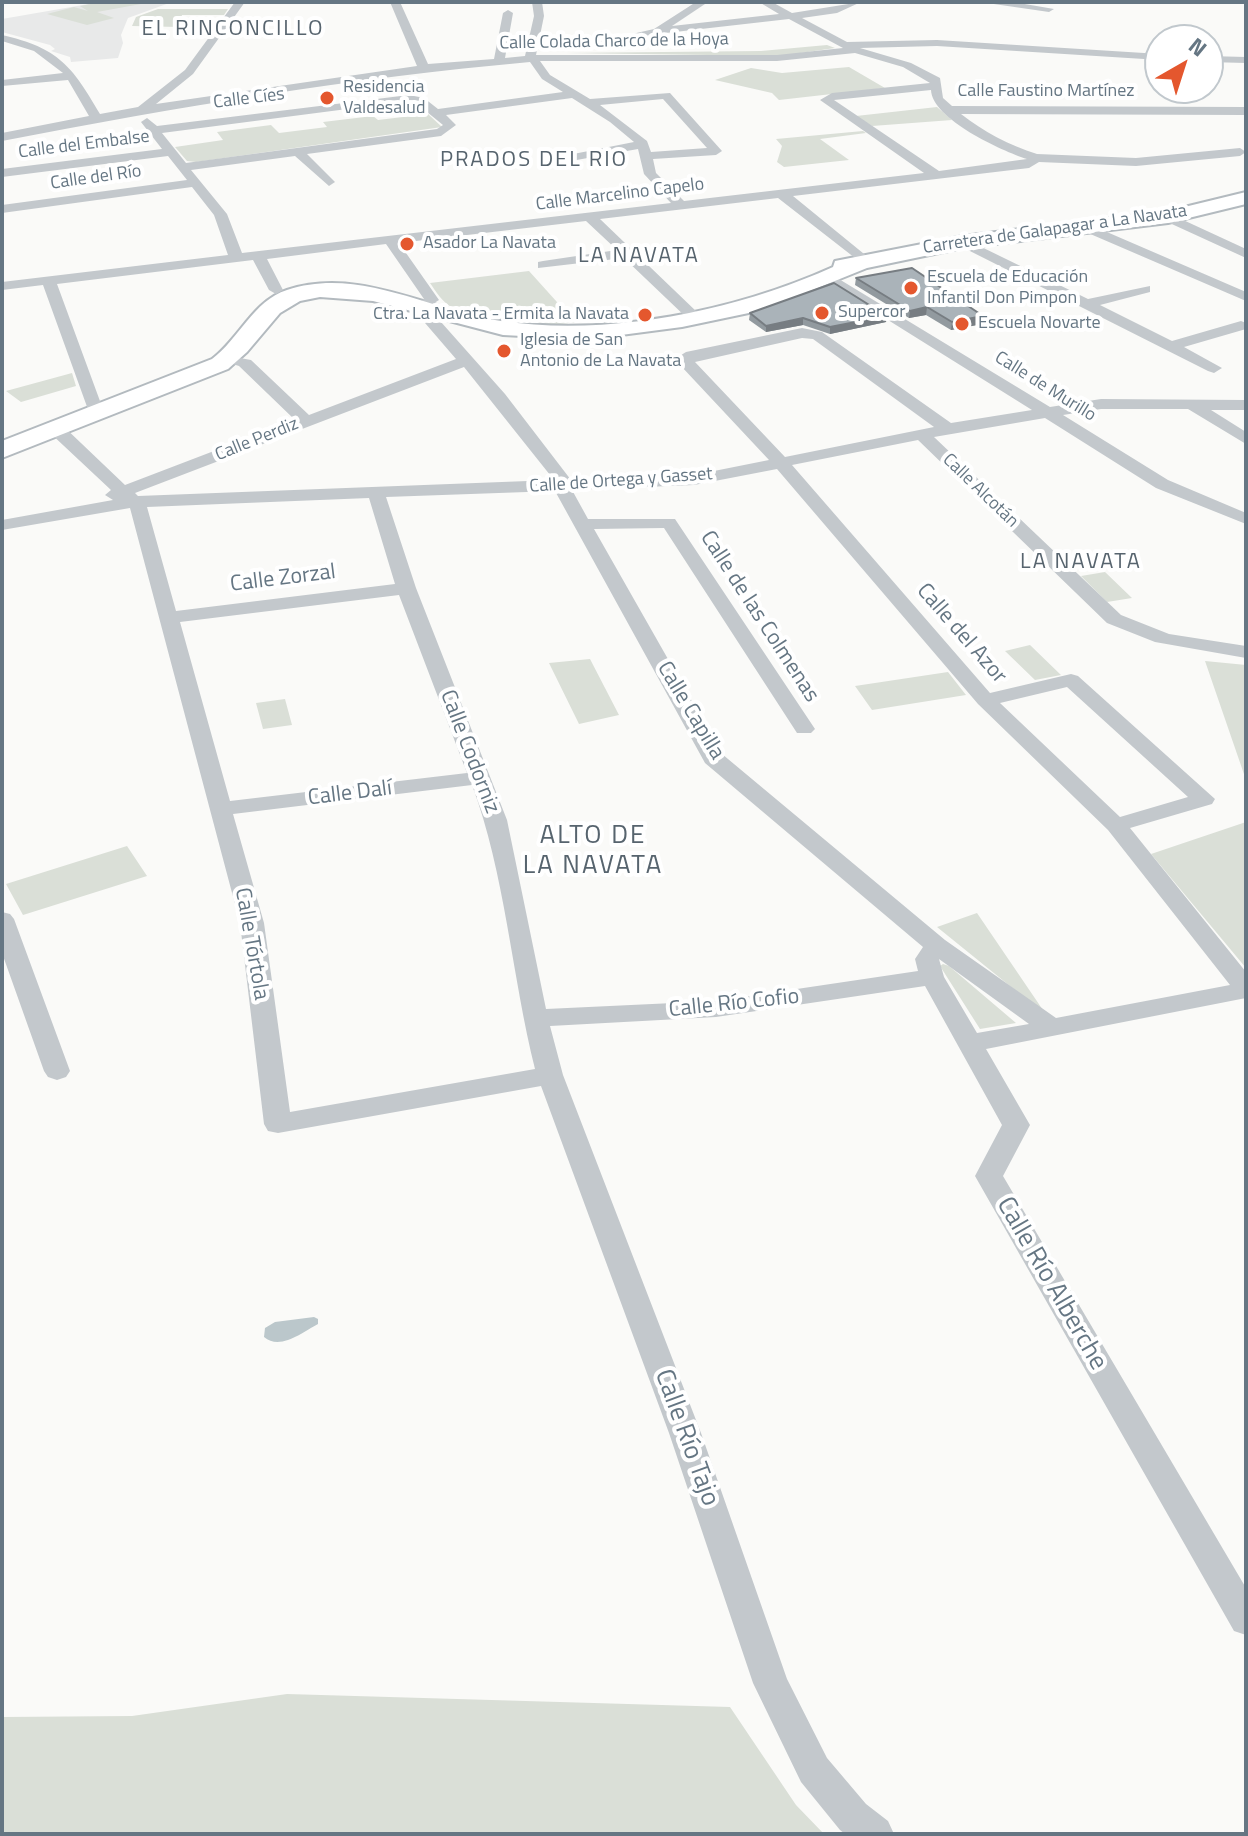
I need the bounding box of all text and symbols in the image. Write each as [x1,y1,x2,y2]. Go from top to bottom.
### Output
district label: EL RINCONCILLO [141,17,325,43]
north arrow [1144,24,1224,104]
street label: Calle Colada Charco de la Hoya [499,29,729,55]
text: N [1181,29,1214,65]
place label: Residencia Valdesalud [343,77,425,120]
street label: Calle Faustino Martínez [958,81,1134,103]
street label: Calle Cíes [212,84,286,114]
marker: Residencia Valdesalud [318,89,336,107]
street label: Calle del Embalse [17,126,151,164]
district label: PRADOS DEL RIO [440,148,628,174]
street label: Calle del Río [49,161,143,195]
street label: Calle Marcelino Capelo [535,174,705,216]
street label: Carretera de Galapagar a La Navata [922,201,1188,259]
place label: Asador La Navata [423,233,556,255]
marker: Asador La Navata [398,235,416,253]
district label: LA NAVATA [578,244,700,270]
place label: Escuela de Educación Infantil Don Pimpon [927,267,1088,310]
marker: Escuela de Educación Infantil Don Pimpon [902,279,920,297]
place label: Supercor [838,302,905,324]
place label: Ctra. La Navata - Ermita la Navata [373,304,629,326]
marker: Supercor [813,304,831,322]
marker: Ctra. La Navata - Ermita la Navata [636,306,654,324]
place label: Escuela Novarte [978,313,1101,335]
marker: Escuela Novarte [953,315,971,333]
place label: Iglesia de San Antonio de La Navata [520,330,681,372]
marker: Iglesia de San Antonio de La Navata [495,342,513,360]
street label: Calle de Murillo [990,347,1100,427]
street label: Calle Perdiz [212,414,302,466]
street label: Calle Alcotán [938,449,1022,533]
street label: Calle de Ortega y Gasset [529,464,713,498]
street label: Calle de las Colmenas [694,526,824,708]
district label: LA NAVATA [1020,550,1142,576]
street label: Calle Zorzal [229,559,337,599]
street label: Calle del Azor [910,579,1012,689]
street label: Calle Capilla [650,657,730,765]
street label: Calle Codorniz [433,687,505,817]
street label: Calle Dalí [307,776,393,812]
district label: ALTO DE LA NAVATA [523,821,663,882]
street label: Calle Tórtola [228,886,274,1002]
street label: Calle Río Cofio [667,984,801,1024]
street label: Calle Río Alberche [989,1192,1113,1376]
street label: Calle Río Tajo [647,1365,725,1511]

